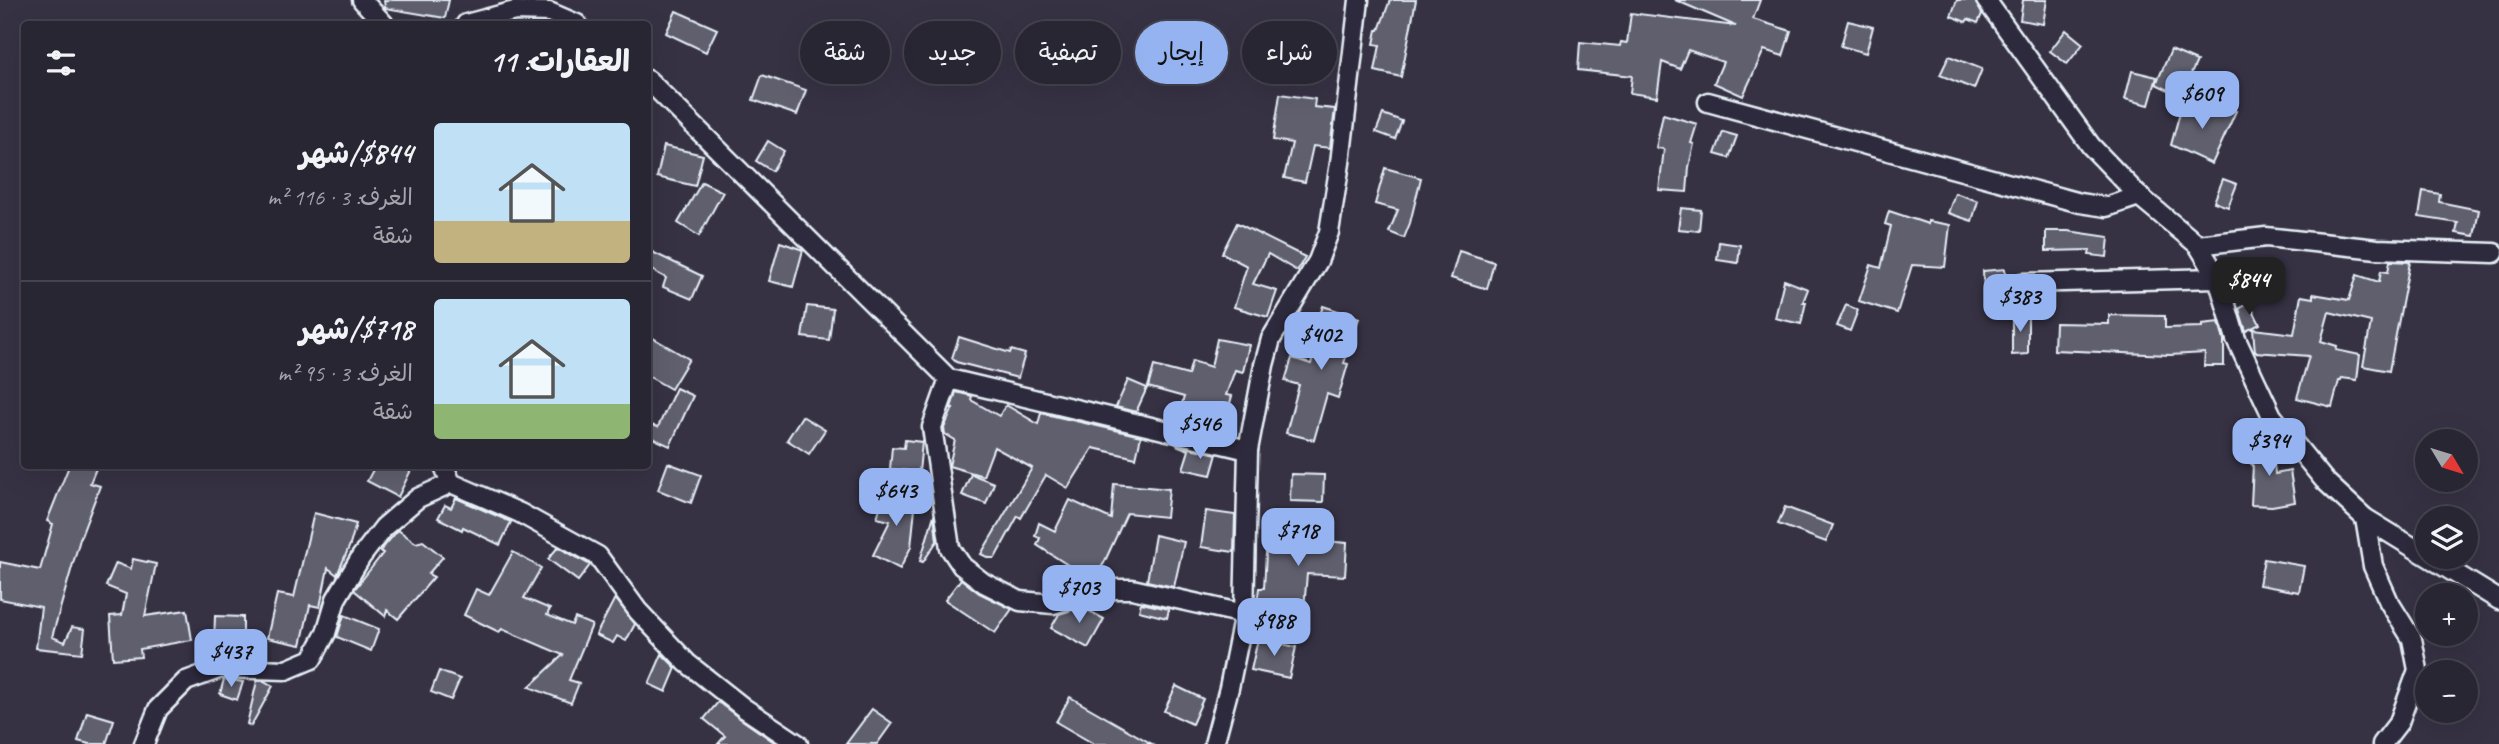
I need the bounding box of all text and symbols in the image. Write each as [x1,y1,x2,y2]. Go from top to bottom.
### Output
chip: شقة [800,21,890,84]
chip: جديد [904,21,1001,84]
chip: تصفية [1015,21,1121,84]
chip: إيجار [1135,21,1228,84]
chip: شراء [1242,21,1337,84]
text: العقارات: 11 [489,42,630,80]
icon: filters [42,44,80,82]
pin: $609 [2161,72,2243,131]
text: $609 [2181,79,2223,108]
text: $844/شهر [299,134,413,172]
icon: home [490,151,574,235]
text: الغرف: 3 · 116 m² [267,183,413,212]
text: شقة [373,221,413,250]
pin: $844 [2208,258,2290,317]
text: $844 [2228,265,2270,294]
pin: $383 [1979,274,2061,334]
text: $383 [1999,282,2041,311]
text: $718/شهر [299,310,413,348]
pin: $402 [1280,312,1362,372]
text: $402 [1300,320,1342,349]
icon: home [490,327,574,411]
text: الغرف: 3 · 95 m² [278,359,413,388]
text: شقة [373,397,413,426]
pin: $546 [1159,402,1241,461]
text: $546 [1179,409,1221,438]
pin: $394 [2228,419,2310,478]
text: $394 [2248,426,2290,455]
north arrow [2415,429,2478,492]
map controls [2415,429,2478,723]
pin: $643 [855,468,937,528]
text: $643 [875,476,917,505]
button: layers [2415,506,2478,569]
pin: $718 [1257,508,1339,568]
text: $718 [1277,516,1319,545]
pin: $703 [1038,566,1120,625]
text: $703 [1058,573,1100,602]
button: + [2415,583,2478,646]
pin: $988 [1233,598,1315,658]
text: $988 [1253,606,1295,635]
pin: $437 [190,630,272,689]
text: $437 [210,637,252,666]
button: − [2415,660,2478,723]

